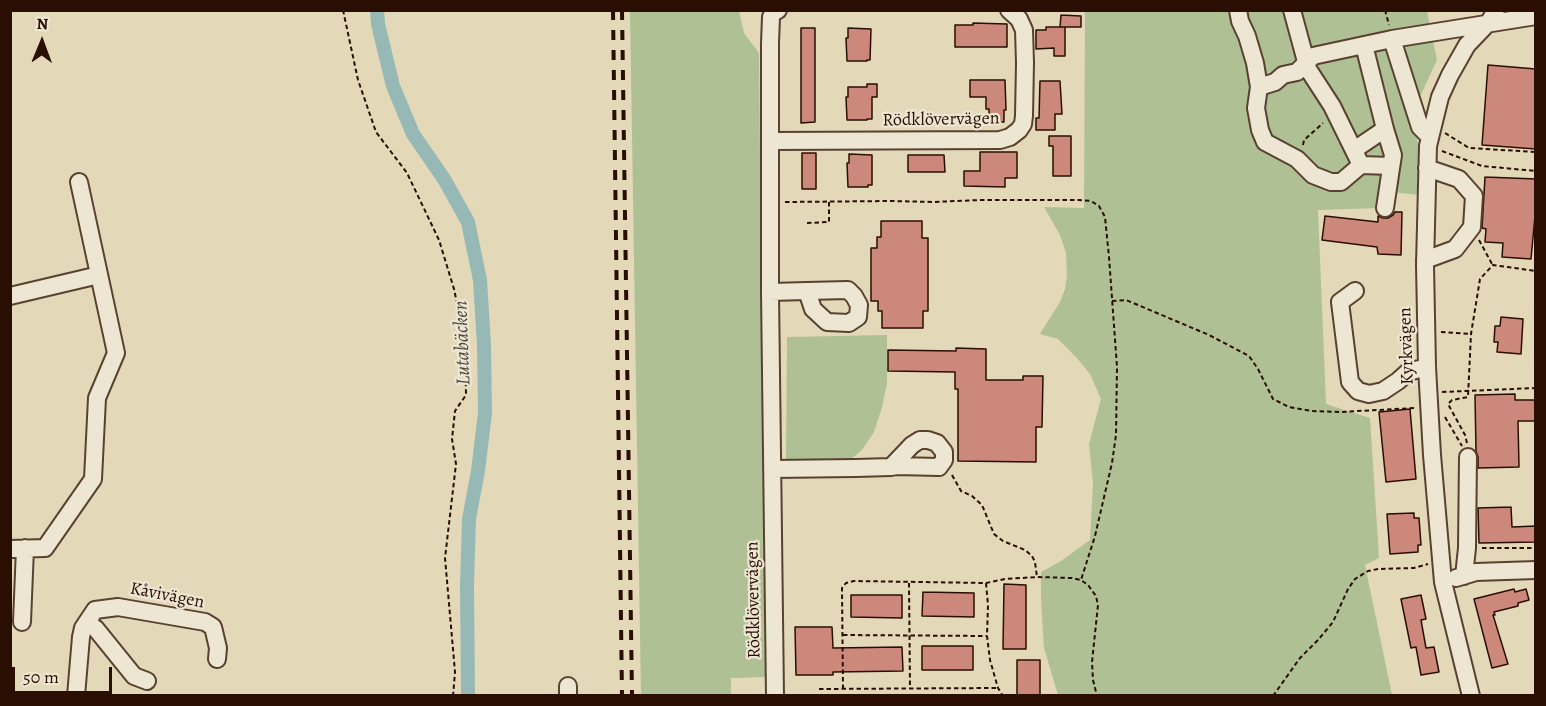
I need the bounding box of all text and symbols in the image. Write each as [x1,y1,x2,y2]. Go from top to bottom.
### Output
north arrow [12,12,72,72]
text: N [36,13,48,35]
street label: Rödklövervägen [882,108,1000,132]
water label: Lutabäcken [450,300,476,386]
street label: Kyrkvägen [1395,307,1419,385]
street label: Rödklövervägen [742,541,766,659]
street label: Kåvivägen [128,578,206,614]
scale bar [15,655,116,693]
text: 50 m [23,665,59,689]

